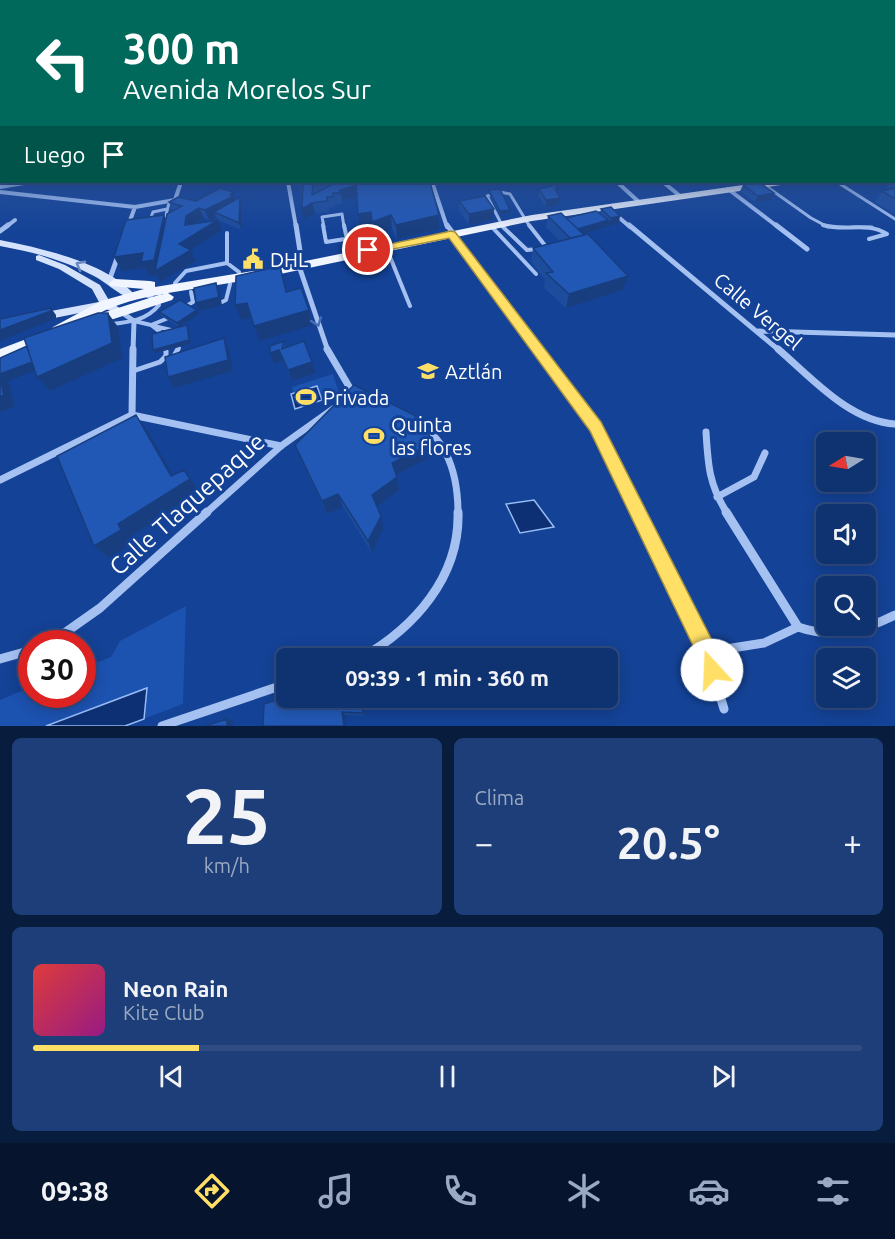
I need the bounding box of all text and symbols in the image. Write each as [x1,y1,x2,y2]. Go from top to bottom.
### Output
icon: left [24,24,102,102]
text: 300 m [123,25,240,72]
text: Avenida Morelos Sur [123,74,371,104]
icon: arrive [97,138,130,171]
text: Luego [24,142,85,167]
pin [342,224,393,275]
icon: arrive [351,233,384,266]
public building icon: DHL [241,247,265,271]
place label: DHL [270,248,308,271]
one-way arrow [76,261,86,272]
street label: Calle Vergel [710,268,806,354]
one-way arrow [310,316,323,327]
school or university icon: Aztlán [416,359,440,383]
place label: Aztlán [445,360,502,383]
sports icon: Privada [294,385,318,409]
place label: Privada [323,386,389,409]
place label: Quinta las flores [391,413,472,459]
sports icon: Quinta las flores [362,424,386,448]
street label: Calle Tlaquepaque [104,427,270,581]
north arrow [816,432,876,492]
map controls [816,432,876,708]
button: sound [816,504,876,564]
button: search [816,576,876,636]
speed limit sign: 30 [18,630,96,708]
position arrow [680,638,744,702]
button: layers [816,648,876,708]
text: 09:39 · 1 min · 360 m [345,665,549,690]
text: 25 [183,771,271,859]
text: Clima [475,786,524,809]
text: 20.5° [617,817,720,868]
text: − [475,824,493,861]
text: + [843,824,862,861]
text: km/h [204,854,250,877]
text: Neon Rain [123,976,228,1001]
text: Kite Club [123,1001,205,1024]
icon: previous [155,1060,188,1093]
icon: pause [431,1060,464,1093]
icon: next [707,1060,740,1093]
icon: directions [191,1170,233,1212]
icon: music [315,1170,357,1212]
icon: phone [439,1170,481,1212]
icon: climate [563,1170,605,1212]
icon: car [688,1170,730,1212]
icon: filters [812,1170,854,1212]
text: 09:38 [41,1176,109,1206]

